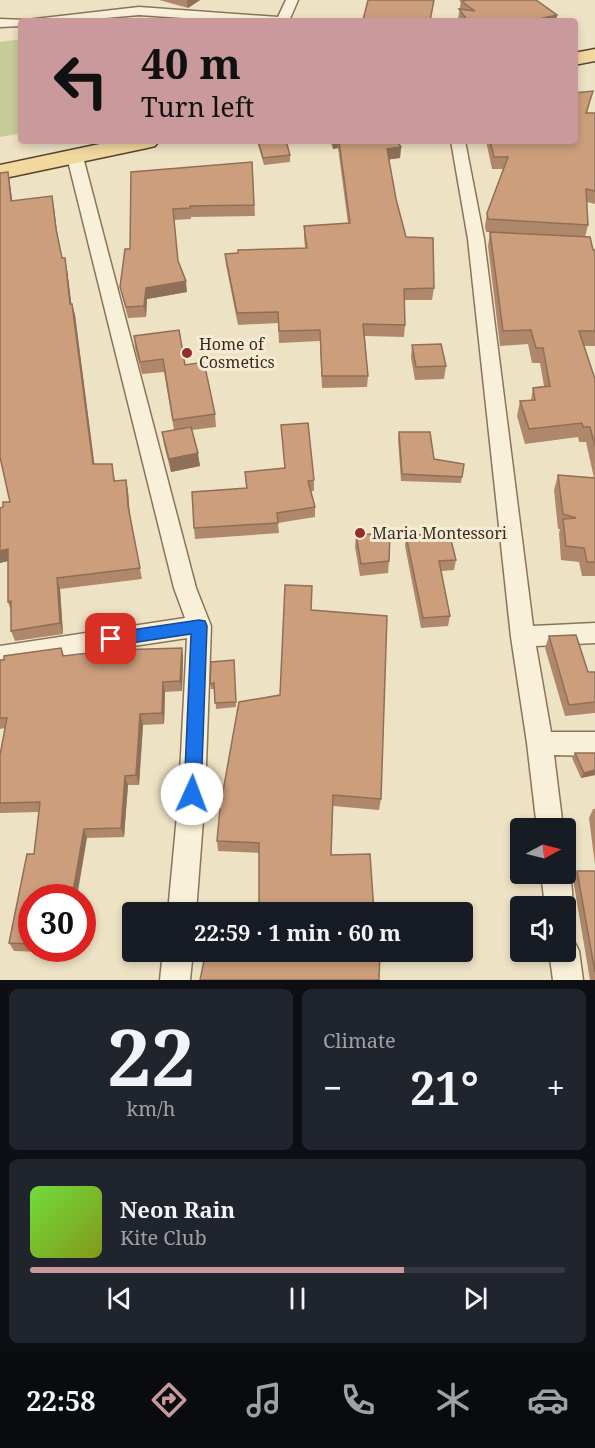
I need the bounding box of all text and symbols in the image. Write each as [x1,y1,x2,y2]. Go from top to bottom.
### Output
text: 40 m [141,34,241,91]
icon: left [42,42,120,120]
text: Turn left [141,88,254,125]
place label: Home of Cosmetics [199,333,275,373]
marker: Home of Cosmetics [180,346,194,360]
place label: Maria Montessori [372,522,507,544]
marker: Maria Montessori [353,526,367,540]
pin [85,613,136,664]
icon: arrive [94,622,127,655]
position arrow [160,762,224,826]
north arrow [510,818,576,884]
map controls [510,818,576,962]
speed limit sign: 30 [18,884,96,962]
button: sound [510,896,576,962]
text: 22:59 · 1 min · 60 m [194,917,401,947]
text: 22 [107,1003,195,1109]
text: Climate [323,1027,396,1054]
text: 21° [410,1057,479,1118]
text: − [323,1065,342,1110]
text: + [547,1065,565,1110]
text: km/h [126,1095,176,1122]
text: Neon Rain [120,1194,235,1224]
text: Kite Club [120,1224,207,1251]
icon: previous [103,1282,136,1315]
icon: pause [281,1282,314,1315]
icon: next [459,1282,492,1315]
icon: directions [148,1379,190,1421]
icon: music [243,1379,285,1421]
icon: phone [337,1379,379,1421]
icon: climate [432,1379,474,1421]
icon: car [527,1379,569,1421]
text: 22:58 [26,1382,96,1419]

